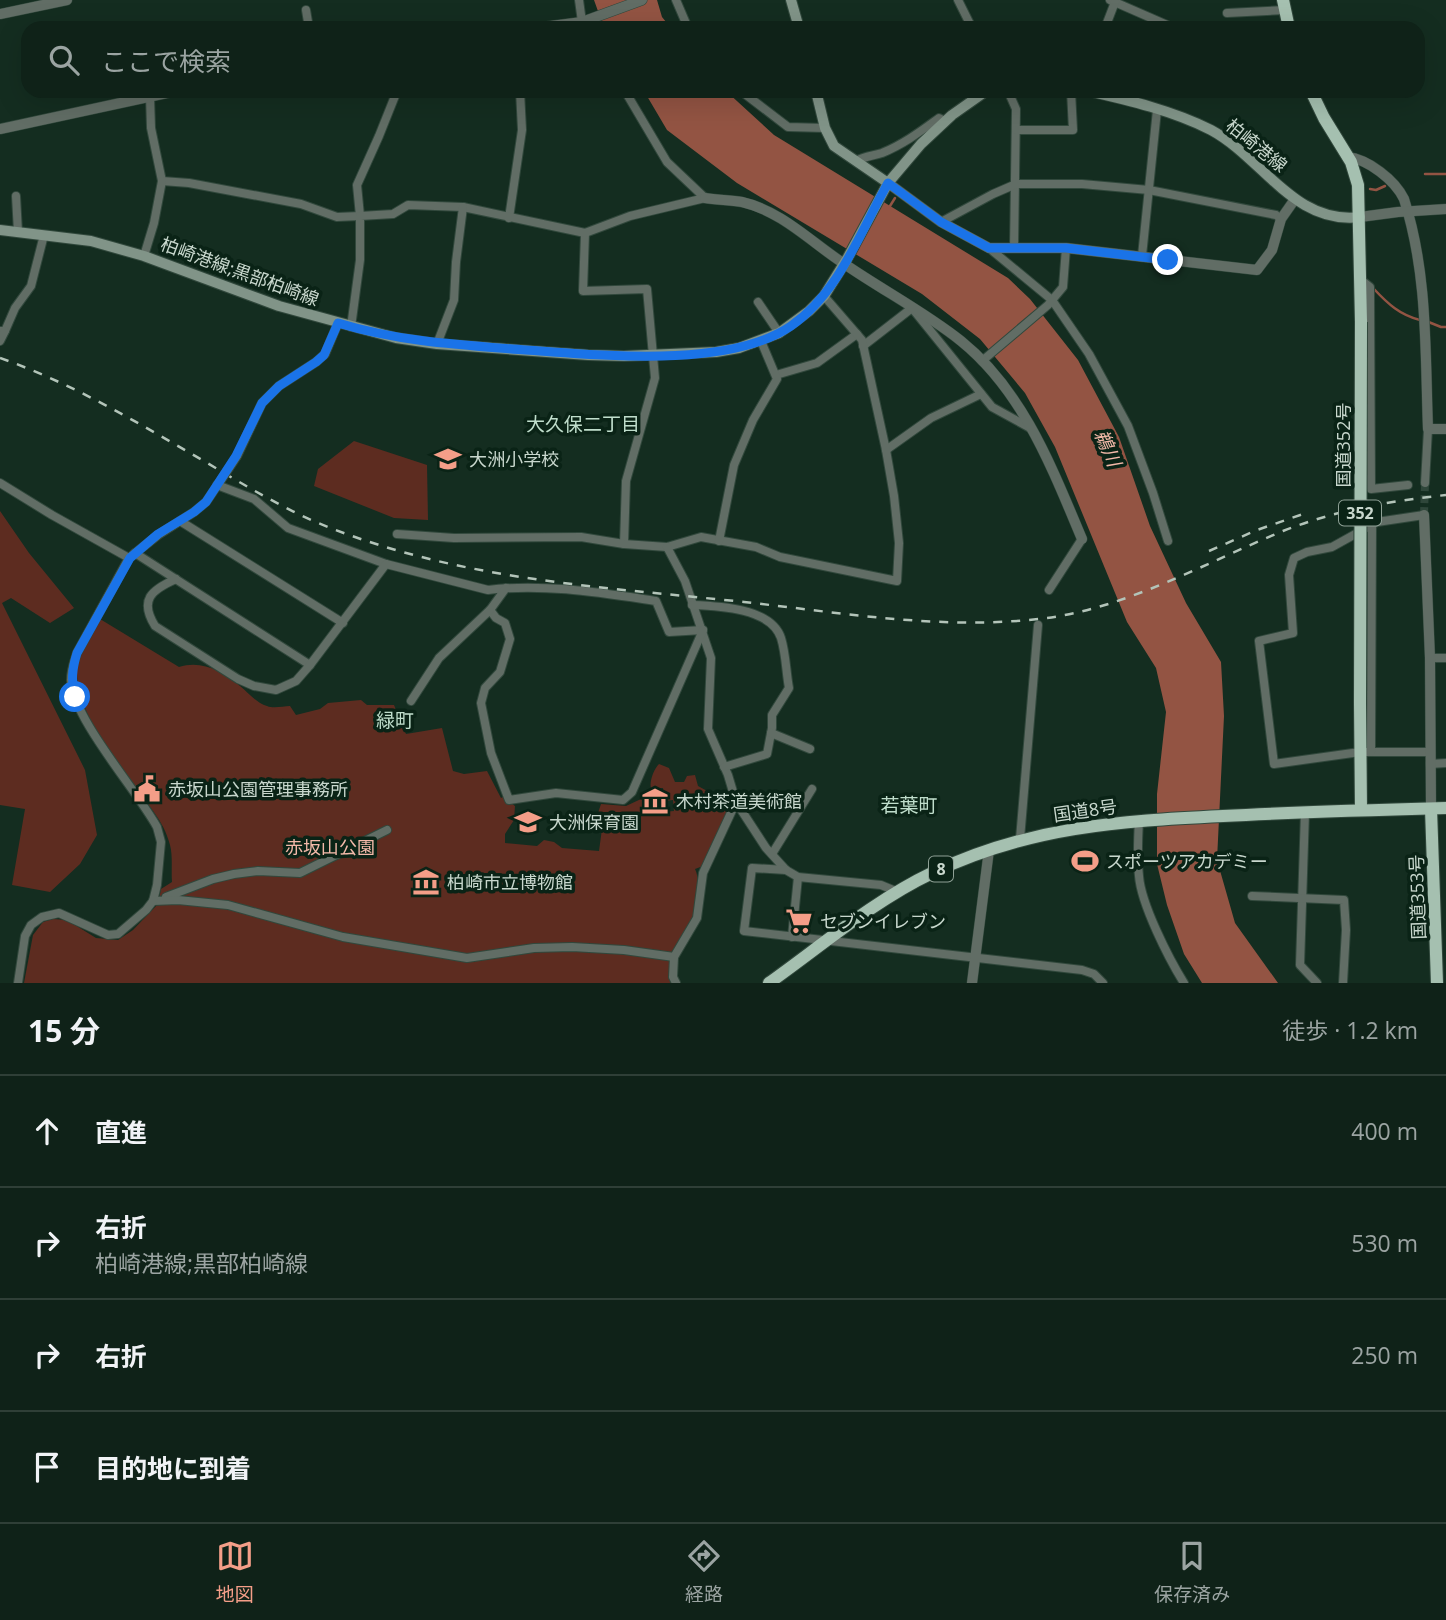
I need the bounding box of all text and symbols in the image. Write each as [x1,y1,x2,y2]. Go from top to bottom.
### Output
search box [21,21,1425,98]
icon: search [45,41,83,79]
text: ここで検索 [101,43,231,79]
street label: 柏崎港線 [1221,113,1293,177]
street label: 柏崎港線;黒部柏崎線 [158,231,322,311]
route end [1152,244,1183,275]
street label: 国道352号 [1331,403,1355,487]
district label: 大久保二丁目 [526,411,640,437]
water label: 鵜川 [1088,425,1128,472]
school or university icon: 大洲小学校 [433,444,463,474]
place label: 大洲小学校 [469,447,559,471]
road number: 352 [1339,500,1381,526]
route start [59,681,90,712]
district label: 緑町 [376,707,414,733]
public building icon: 赤坂山公園管理事務所 [132,774,162,804]
place label: 赤坂山公園管理事務所 [168,777,348,801]
museum icon: 木村茶道美術館 [640,786,670,816]
place label: 木村茶道美術館 [676,789,802,813]
district label: 若葉町 [880,792,938,818]
street label: 国道8号 [1051,794,1119,826]
school or university icon: 大洲保育園 [513,807,543,837]
place label: 大洲保育園 [549,810,639,834]
park label: 赤坂山公園 [285,835,375,859]
sports icon: スポーツアカデミー [1070,846,1100,876]
place label: スポーツアカデミー [1106,849,1268,873]
street label: 国道353号 [1404,854,1430,940]
road number: 8 [929,856,953,882]
museum icon: 柏崎市立博物館 [411,867,441,897]
place label: 柏崎市立博物館 [447,870,573,894]
supermarket icon: セブンイレブン [784,906,814,936]
place label: セブンイレブン [820,909,946,933]
text: 15 分 [28,1010,100,1051]
text: 徒歩 · 1.2 km [1282,1014,1418,1046]
icon: ahead [28,1112,66,1150]
text: 直進 [95,1114,147,1150]
text: 400 m [1351,1115,1418,1147]
text: 右折 [95,1209,147,1245]
icon: right [28,1224,66,1262]
text: 530 m [1351,1227,1418,1259]
text: 柏崎港線;黒部柏崎線 [95,1247,308,1279]
icon: right [28,1336,66,1374]
text: 右折 [95,1338,147,1374]
text: 250 m [1351,1339,1418,1371]
icon: arrive [28,1448,66,1486]
text: 目的地に到着 [95,1450,251,1486]
tab: 地図 [216,1537,254,1607]
tab: 経路 [685,1537,723,1607]
tab: 保存済み [1154,1537,1230,1607]

